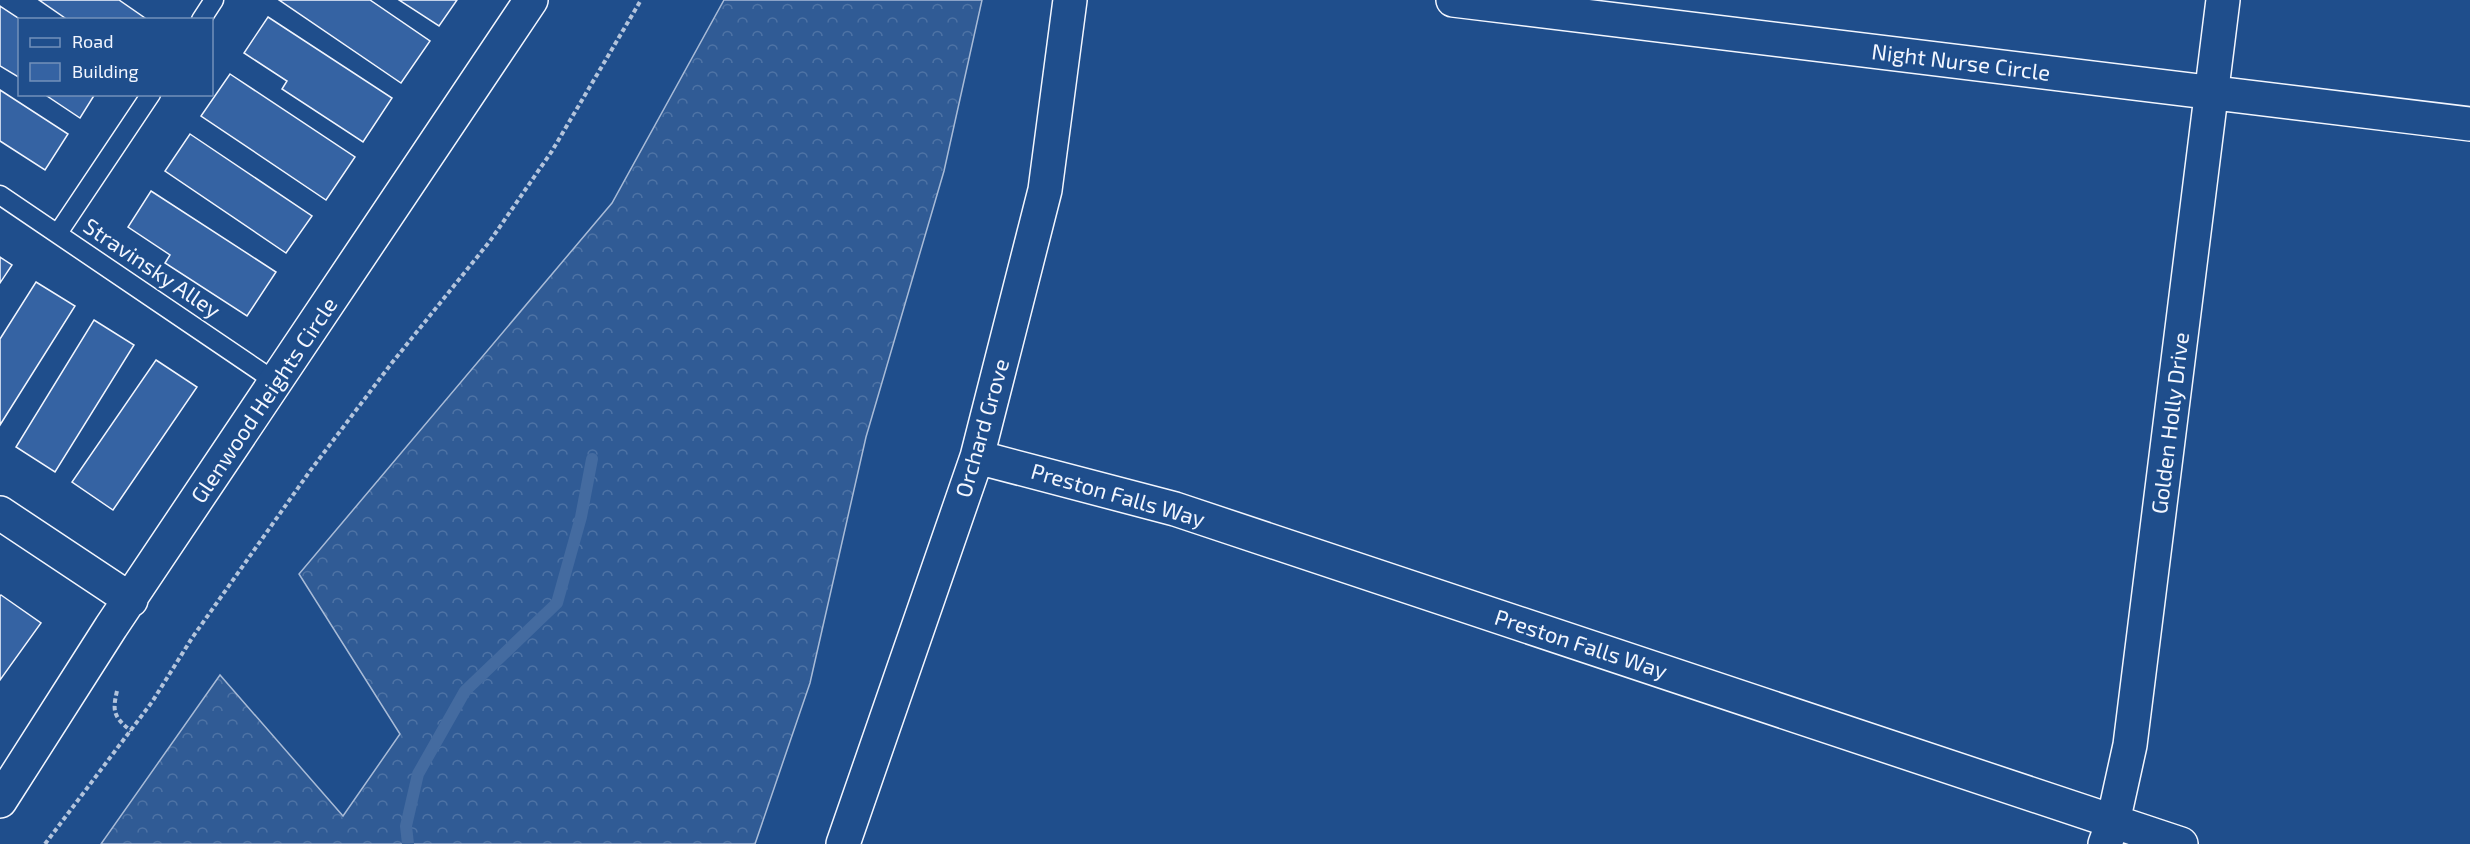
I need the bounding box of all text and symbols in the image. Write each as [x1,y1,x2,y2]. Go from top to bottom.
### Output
legend [18,18,213,96]
text: Road [72,30,113,52]
street label: Night Nurse Circle [1870,37,2052,85]
text: Building [72,60,139,82]
street label: Stravinsky Alley [79,212,226,323]
street label: Glenwood Heights Circle [185,292,342,507]
street label: Golden Holly Drive [2145,330,2193,515]
street label: Orchard Grove [949,355,1013,500]
street label: Preston Falls Way [1028,457,1209,531]
street label: Preston Falls Way [1492,603,1671,683]

